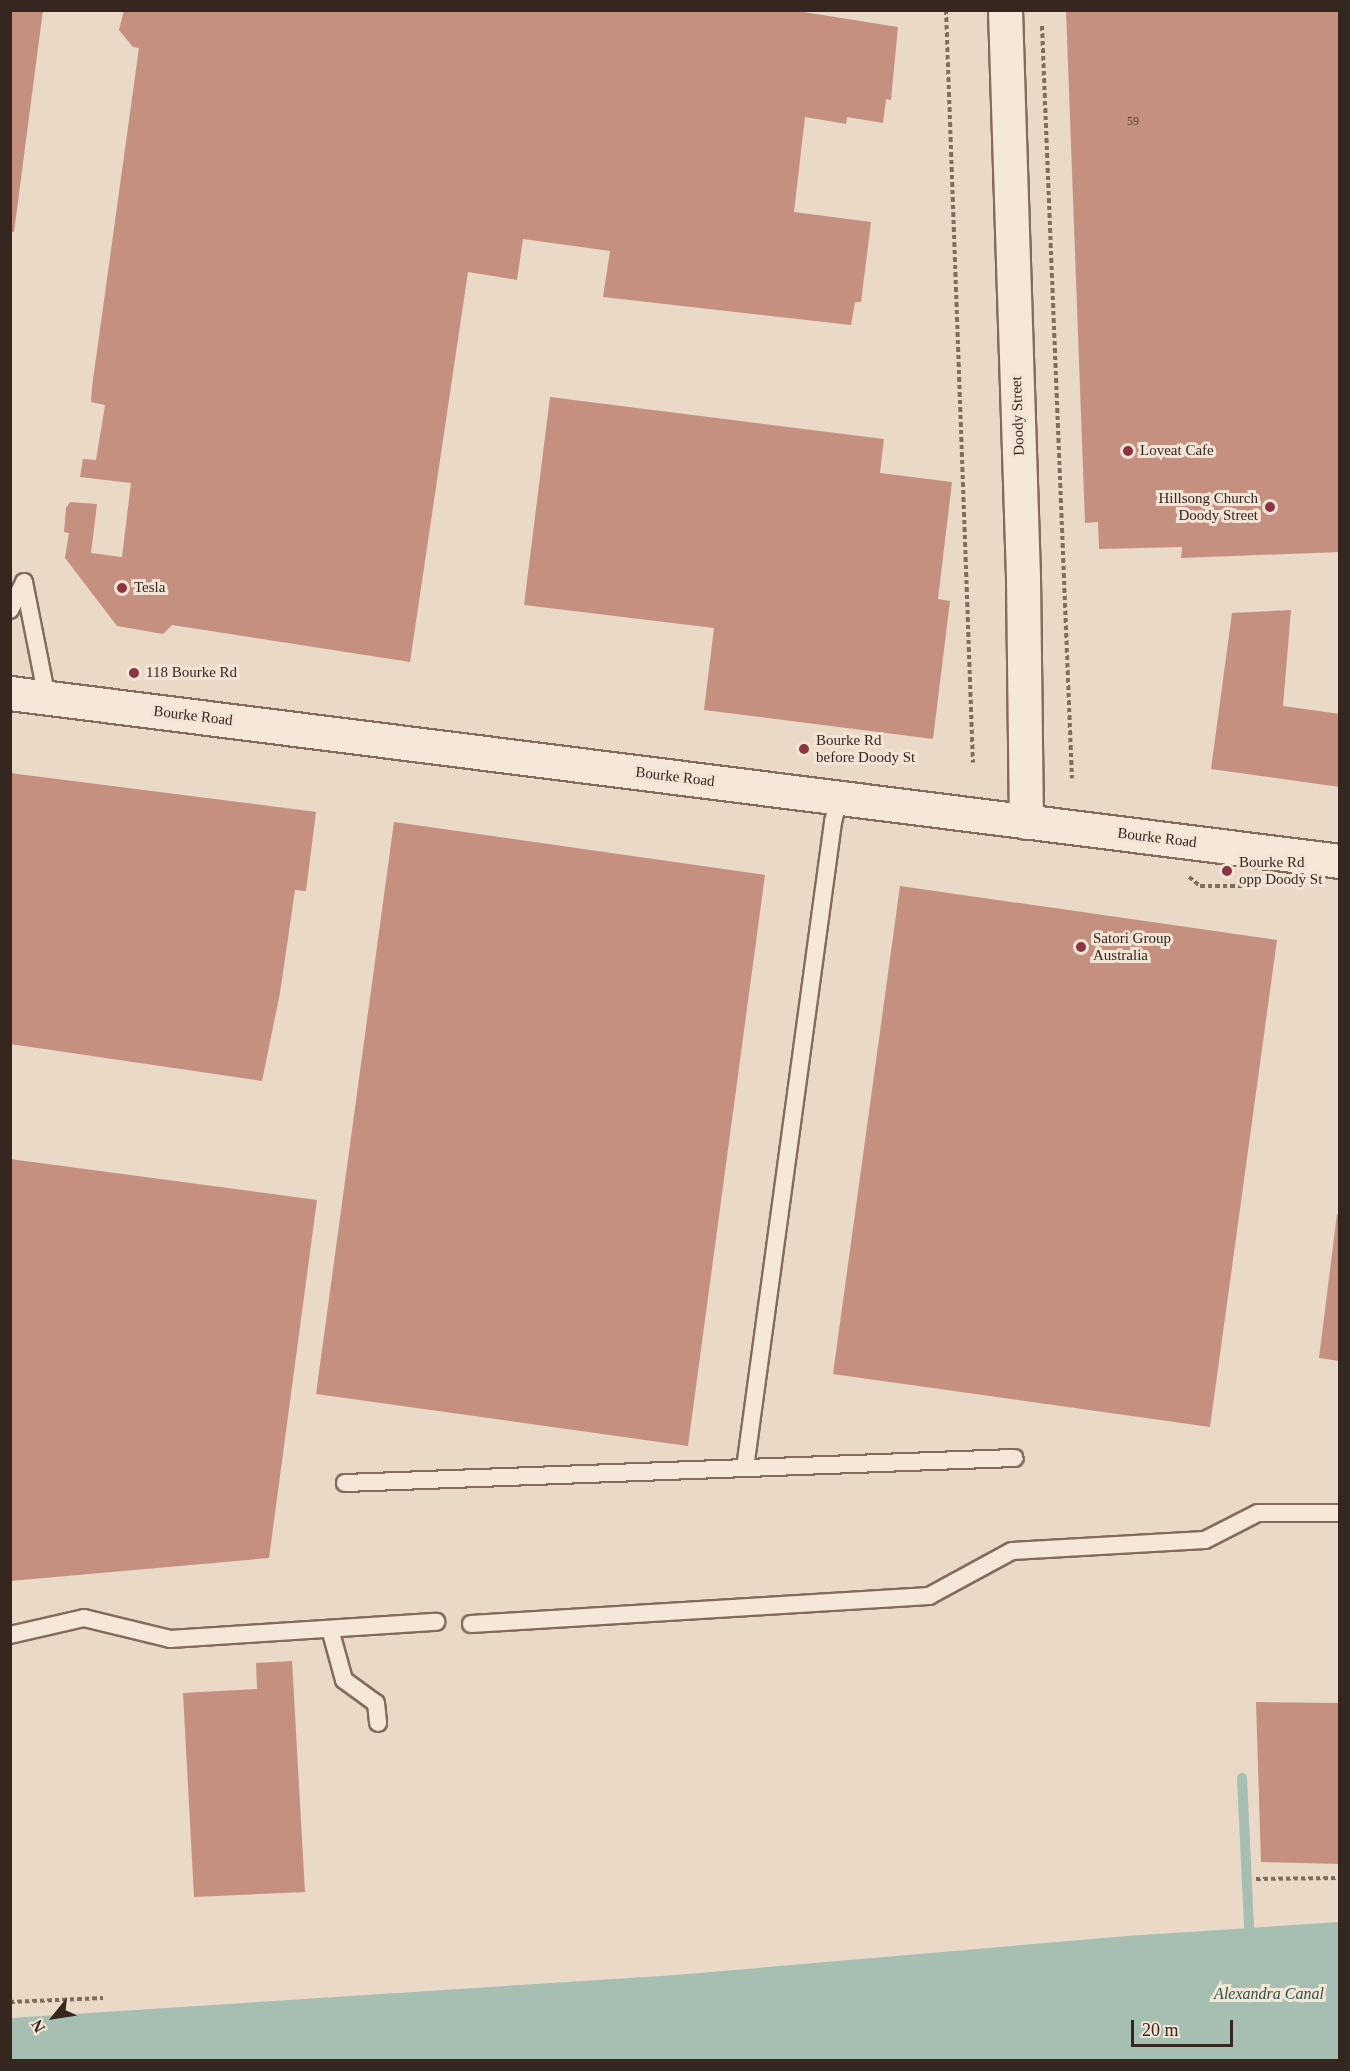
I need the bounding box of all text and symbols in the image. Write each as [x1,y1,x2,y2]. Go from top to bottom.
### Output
house number: 59 [1127,115,1139,129]
street label: Doody Street [1008,376,1028,456]
place label: Loveat Cafe [1140,442,1214,460]
marker: Loveat Cafe [1121,444,1135,458]
place label: Hillsong Church Doody Street [1158,489,1258,524]
marker: Hillsong Church Doody Street [1263,500,1277,514]
place label: Tesla [134,579,165,597]
marker: Tesla [115,581,129,595]
place label: 118 Bourke Rd [146,664,237,682]
marker: 118 Bourke Rd [127,666,141,680]
street label: Bourke Road [152,702,234,730]
place label: Bourke Rd before Doody St [816,731,915,766]
marker: Bourke Rd before Doody St [797,742,811,756]
street label: Bourke Road [634,763,716,791]
street label: Bourke Road [1116,824,1198,852]
place label: Bourke Rd opp Doody St [1239,853,1322,888]
marker: Bourke Rd opp Doody St [1220,864,1234,878]
place label: Satori Group Australia [1093,929,1171,964]
marker: Satori Group Australia [1074,940,1088,954]
water label: Alexandra Canal [1214,1984,1324,2004]
north arrow [24,1987,84,2047]
scale bar [1134,2008,1236,2046]
text: N [28,2017,48,2036]
text: 20 m [1142,2020,1179,2040]

